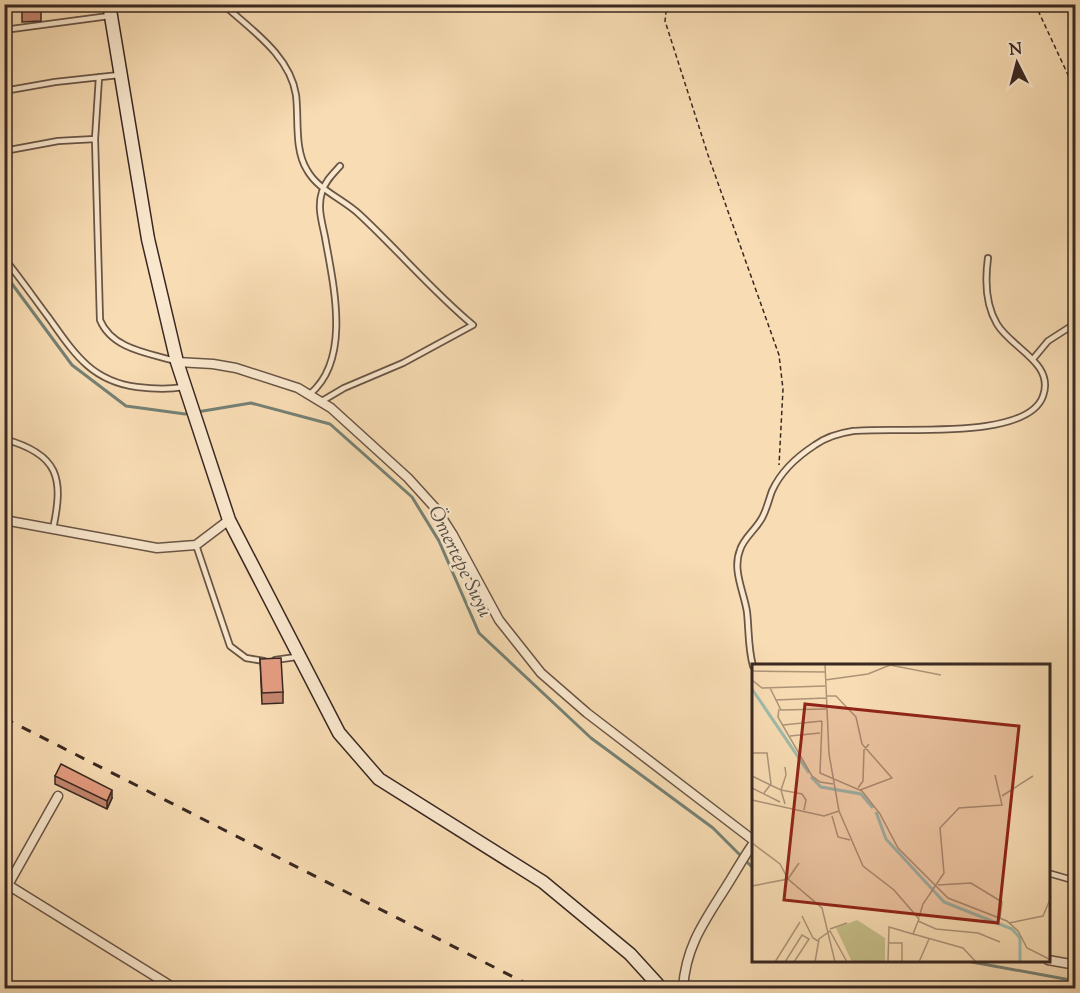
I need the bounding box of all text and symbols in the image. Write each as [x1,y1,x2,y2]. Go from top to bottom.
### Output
north arrow [987,33,1047,93]
text: N [1008,38,1023,63]
water label: Ömertepe Suyu [419,501,499,623]
inset map [752,664,1050,963]

